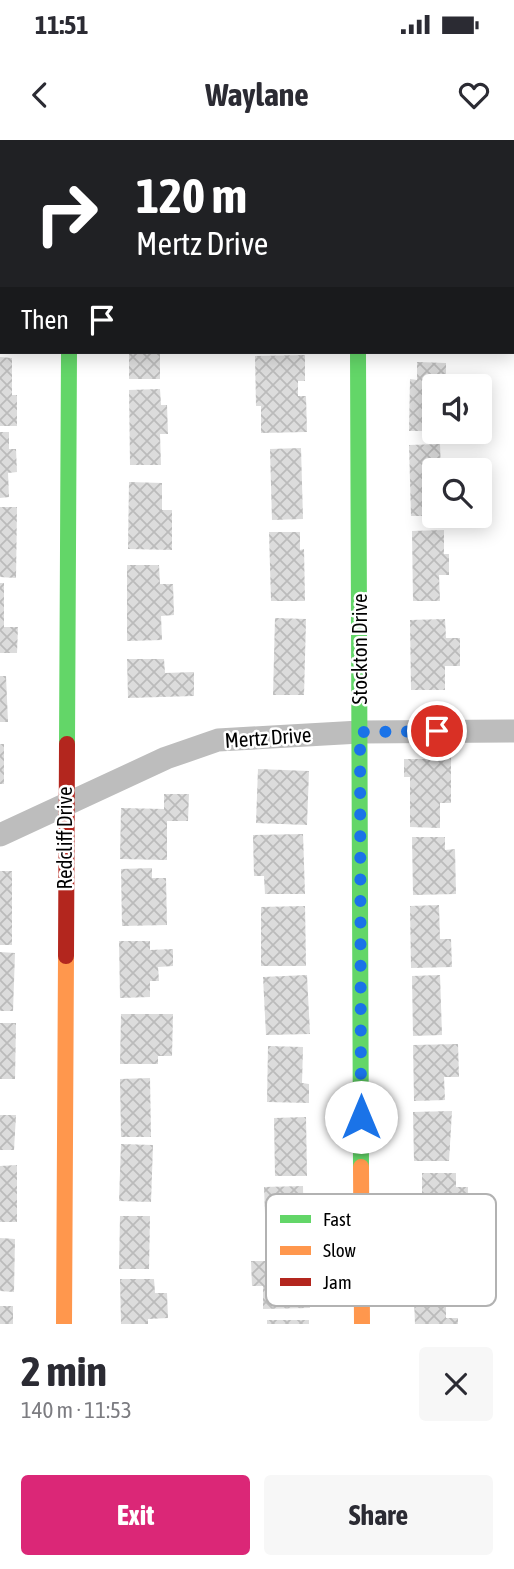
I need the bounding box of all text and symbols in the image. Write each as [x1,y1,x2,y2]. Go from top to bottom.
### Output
text: 11:51 [35,10,89,40]
icon: back [21,76,59,114]
text: Waylane [205,76,309,113]
icon: heart [455,76,493,114]
text: 120 m [136,167,247,223]
icon: right [21,168,112,259]
text: Mertz Drive [136,225,268,262]
icon: arrive [83,301,121,339]
text: Then [21,305,69,335]
map controls [422,374,492,528]
button: sound [422,374,492,444]
button: search [422,458,492,528]
street label: Stockton Drive [347,593,371,705]
pin [407,701,467,761]
icon: arrive [418,712,456,750]
street label: Mertz Drive [224,722,312,752]
street label: Redcliff Drive [52,786,76,890]
position arrow [324,1080,398,1154]
legend [266,1194,496,1306]
text: Fast [323,1208,351,1230]
text: Slow [323,1239,357,1261]
text: Jam [323,1271,352,1293]
text: 2 min [21,1347,107,1395]
button: close [419,1347,493,1421]
text: 140 m · 11:53 [21,1397,132,1423]
button: Exit [21,1475,250,1555]
button: Share [264,1475,493,1555]

